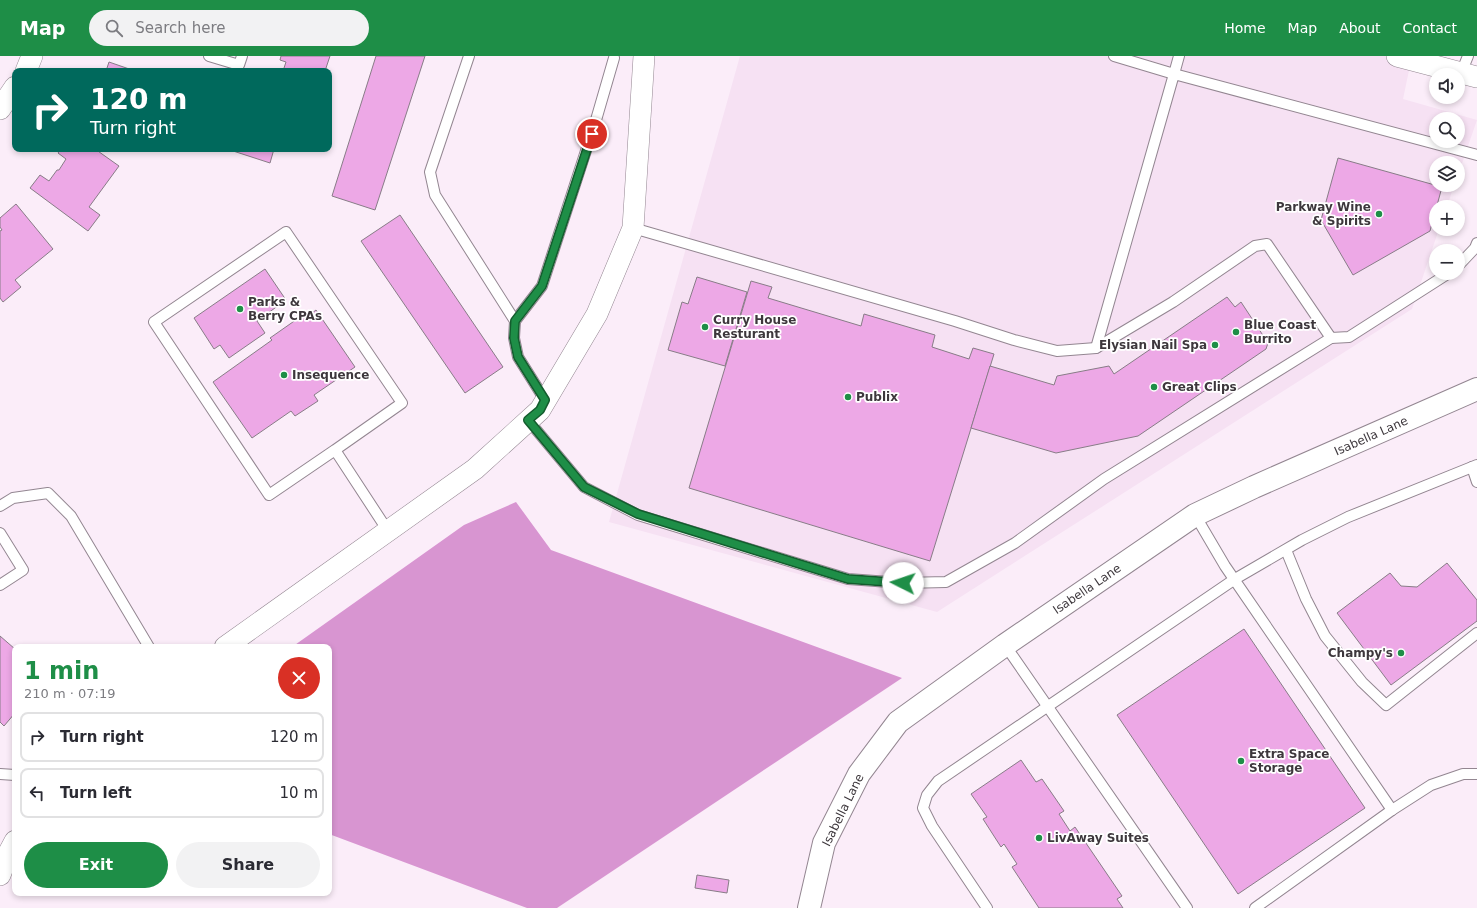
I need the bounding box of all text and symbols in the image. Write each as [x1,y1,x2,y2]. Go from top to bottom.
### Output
search box [89,10,369,46]
text: Map [20,17,65,39]
icon: search [103,17,125,39]
text: Search here [135,19,225,37]
text: Home [1224,20,1266,36]
text: Map [1288,20,1317,36]
text: About [1339,20,1381,36]
text: Contact [1403,20,1457,36]
map controls [1429,68,1465,280]
button: sound [1429,68,1465,104]
text: 120 m [90,83,187,116]
icon: right [24,84,76,136]
button: search [1429,112,1465,148]
text: Turn right [90,117,176,138]
pin [575,117,609,151]
icon: arrive [581,123,603,145]
button: layers [1429,156,1465,192]
place label: Parkway Wine & Spirits [1276,200,1371,228]
button: + [1429,200,1465,236]
marker: Parkway Wine & Spirits [1374,209,1384,219]
button: − [1429,244,1465,280]
place label: Parks & Berry CPAs [248,295,322,323]
marker: Parks & Berry CPAs [235,304,245,314]
place label: Curry House Resturant [713,313,796,341]
place label: Blue Coast Burrito [1244,318,1316,346]
marker: Curry House Resturant [700,322,710,332]
marker: Blue Coast Burrito [1231,327,1241,337]
place label: Elysian Nail Spa [1099,338,1207,352]
marker: Elysian Nail Spa [1210,340,1220,350]
place label: Insequence [292,368,369,382]
marker: Insequence [279,370,289,380]
place label: Great Clips [1162,380,1237,394]
marker: Great Clips [1149,382,1159,392]
place label: Publix [856,390,898,404]
marker: Publix [843,392,853,402]
street label: Isabella Lane [1332,414,1410,458]
street label: Isabella Lane [1050,561,1124,617]
position arrow [882,562,924,604]
place label: Champy's [1328,646,1393,660]
marker: Champy's [1396,648,1406,658]
text: 1 min [24,657,99,685]
button: close [278,657,320,699]
text: 210 m · 07:19 [24,686,115,701]
icon: right [26,726,48,748]
text: Turn right [60,728,144,746]
text: 120 m [270,728,318,746]
place label: Extra Space Storage [1249,747,1329,775]
marker: Extra Space Storage [1236,756,1246,766]
street label: Isabella Lane [819,771,867,849]
icon: left [26,782,48,804]
text: Turn left [60,784,132,802]
text: 10 m [280,784,318,802]
place label: LivAway Suites [1047,831,1149,845]
marker: LivAway Suites [1034,833,1044,843]
button: Exit [24,842,168,888]
button: Share [176,842,320,888]

